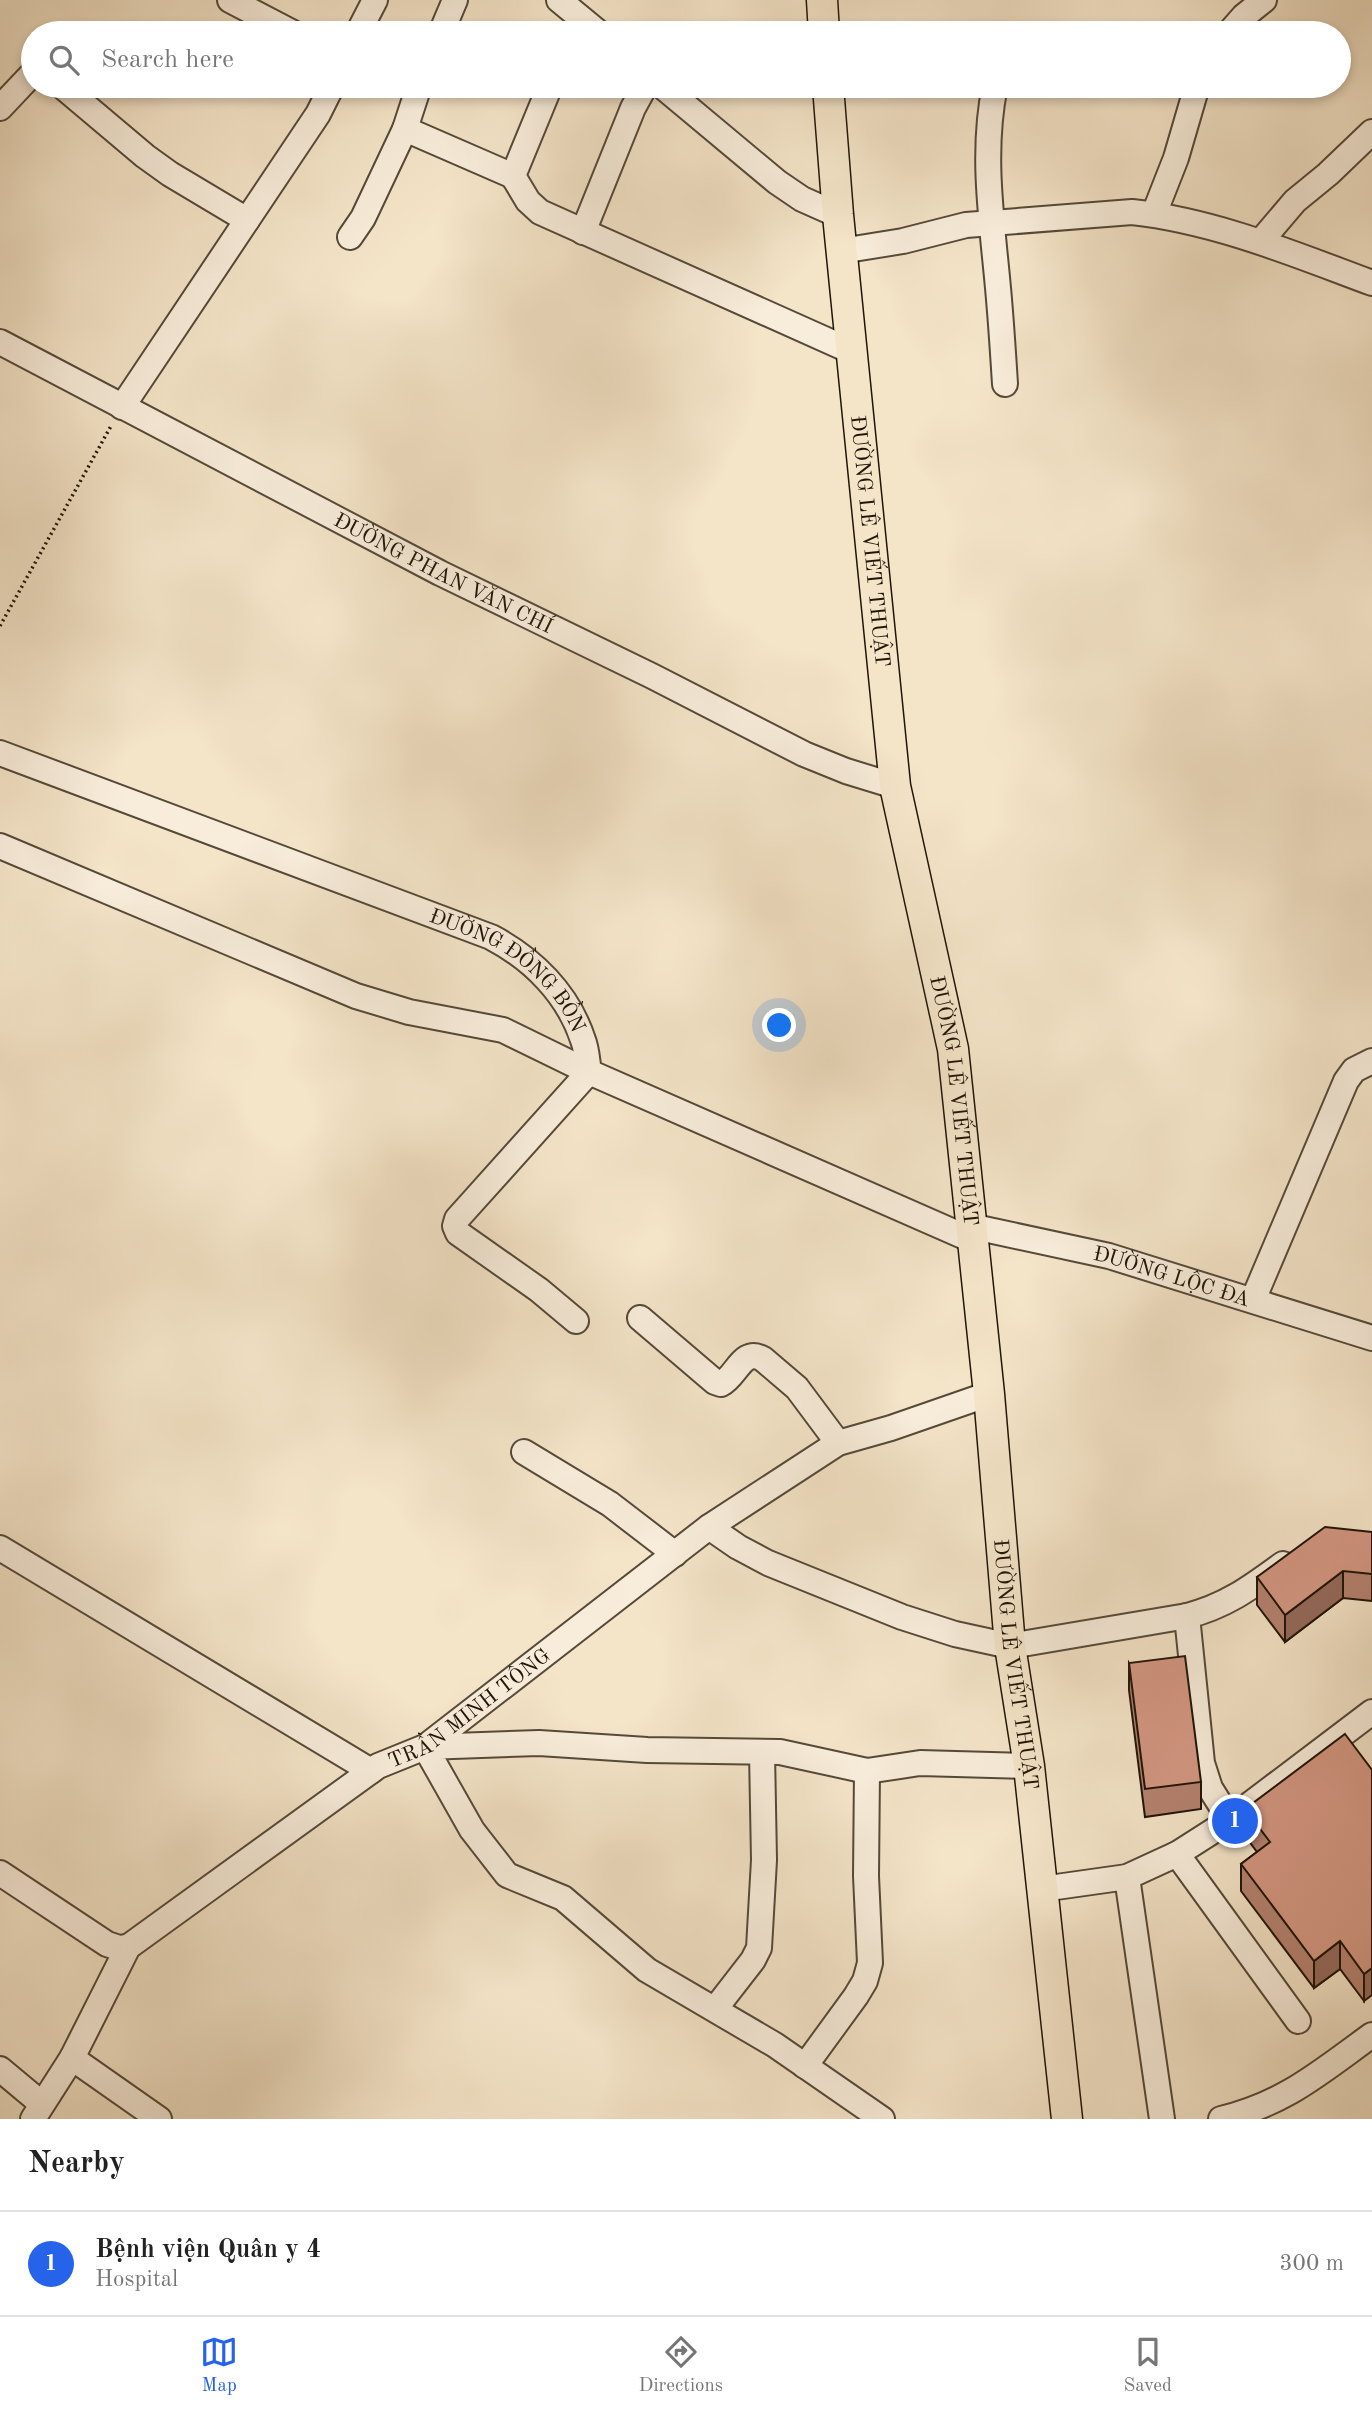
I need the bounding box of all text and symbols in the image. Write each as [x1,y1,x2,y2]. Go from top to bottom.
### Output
search box [21,21,1351,98]
icon: search [45,41,83,79]
text: Search here [101,47,234,73]
street label: ĐƯỜNG LÊ VIẾT THUẬT [846,414,895,668]
street label: ĐƯỜNG PHAN VĂN CHÍ [330,510,557,638]
street label: ĐƯỜNG ĐỒNG BỒN [426,906,588,1036]
street label: ĐƯỜNG LÊ VIẾT THUẬT [925,974,983,1227]
your location [762,1008,796,1042]
street label: ĐƯỜNG LỘC ĐA [1091,1244,1252,1311]
street label: ĐƯỜNG LÊ VIẾT THUẬT [989,1538,1043,1791]
street label: TRẦN MINH TÔNG [386,1645,555,1773]
pin: 1 [1212,1795,1258,1847]
text: Nearby [28,2149,125,2179]
text: Bệnh viện Quân y 4 [95,2237,321,2263]
text: 1 [44,2252,58,2275]
text: 300 m [1279,2252,1344,2275]
text: Hospital [95,2268,178,2291]
tab: Map [200,2333,238,2398]
tab: Directions [639,2333,723,2398]
tab: Saved [1123,2333,1172,2398]

